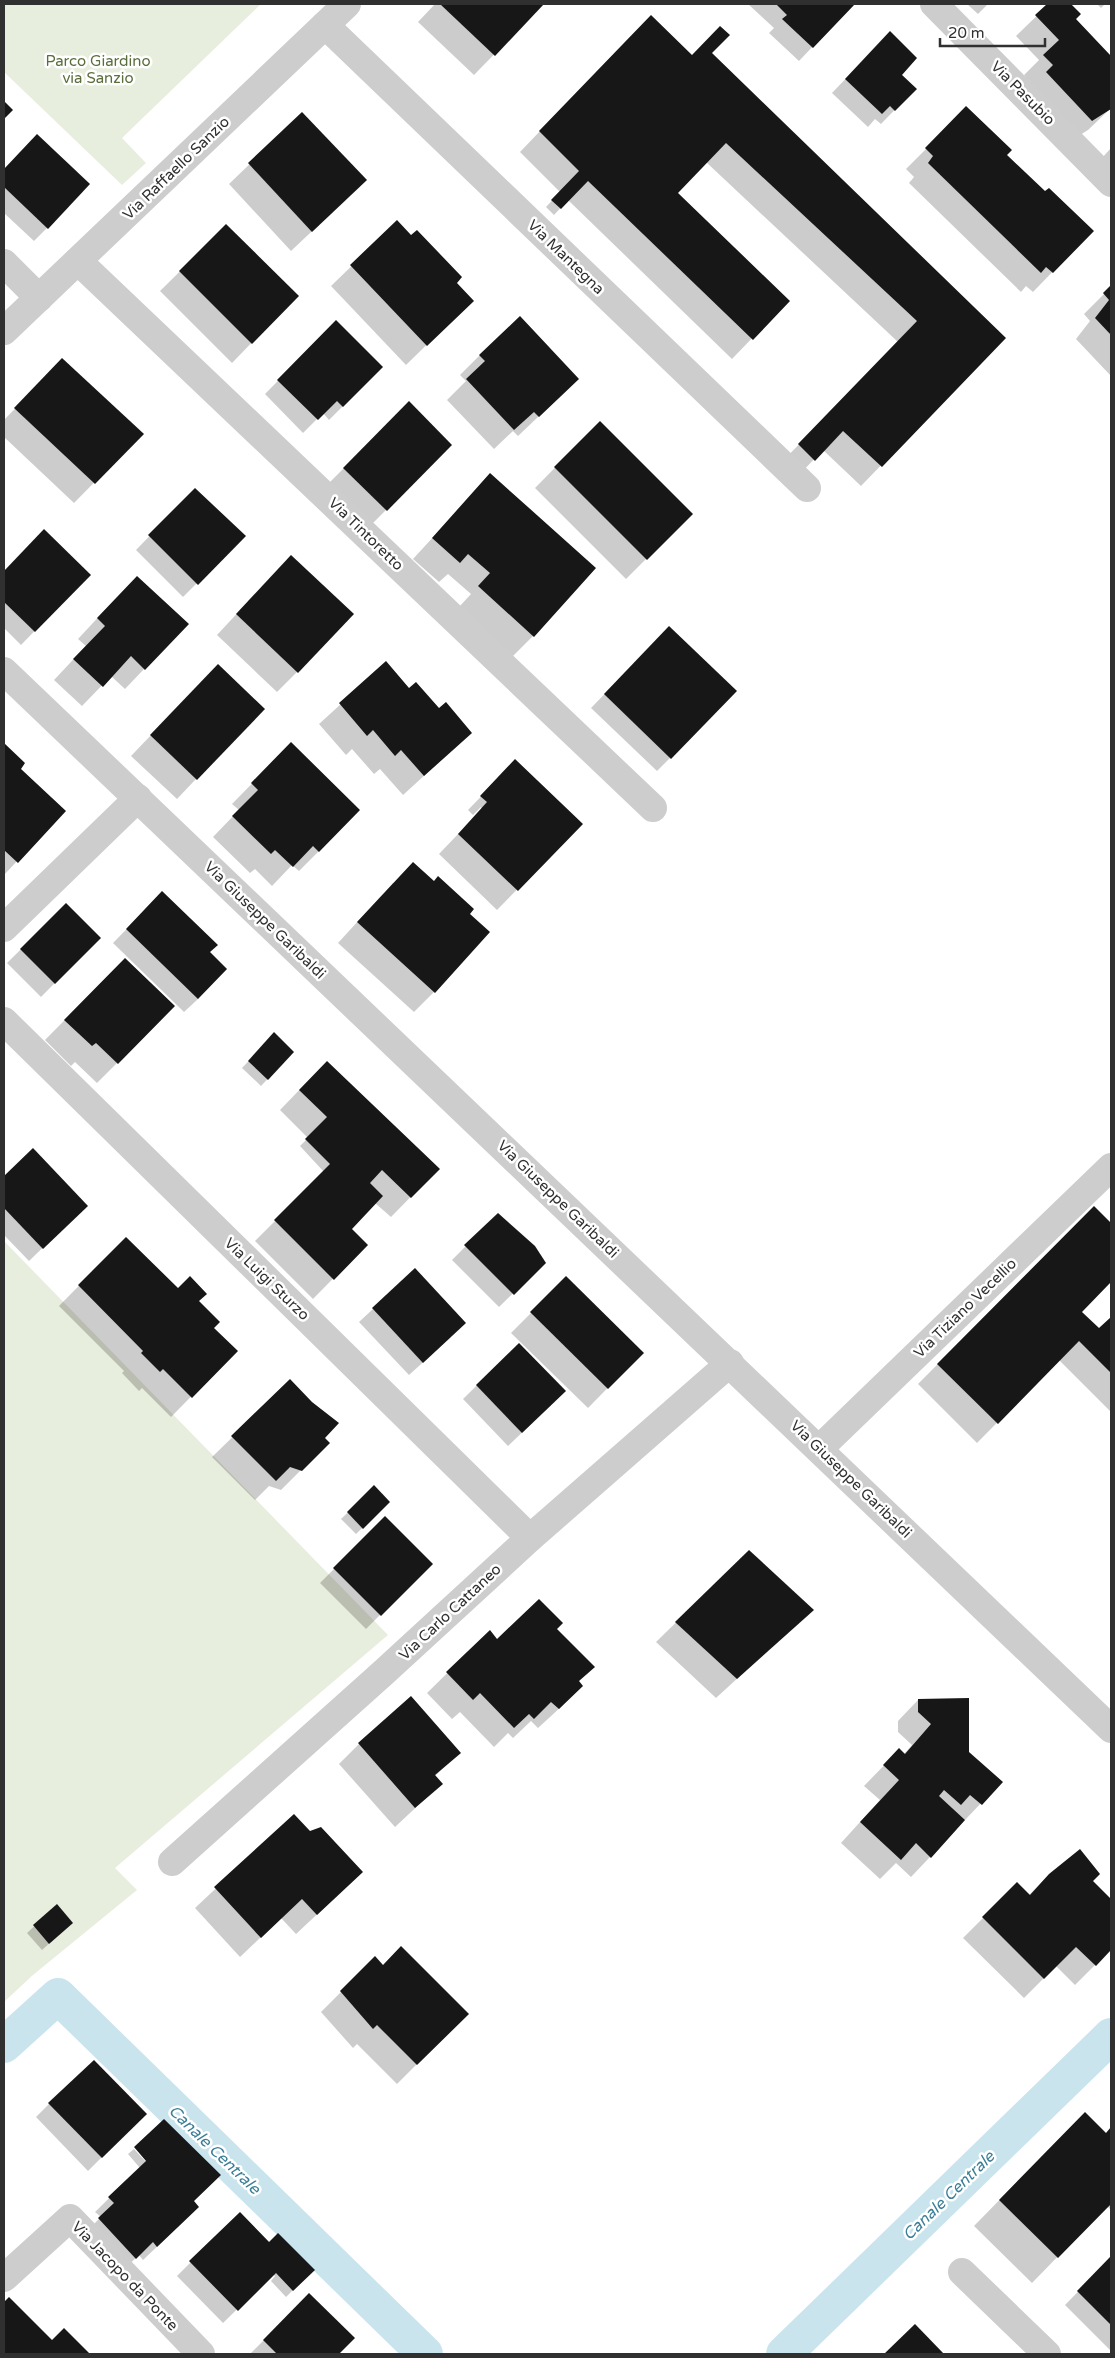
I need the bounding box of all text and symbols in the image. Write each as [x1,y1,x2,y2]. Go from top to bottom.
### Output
scale bar [940,15,1045,47]
text: 20 m [948,24,985,42]
park label: Parco Giardino via Sanzio [45,52,151,87]
street label: Via Pasubio [987,57,1059,129]
street label: Via Raffaello Sanzio [119,112,233,224]
street label: Via Mantegna [524,216,608,298]
street label: Via Tintoretto [325,494,407,574]
street label: Via Giuseppe Garibaldi [201,857,329,983]
street label: Via Giuseppe Garibaldi [494,1136,622,1262]
street label: Via Luigi Sturzo [221,1234,313,1324]
street label: Via Tiziano Vecellio [910,1254,1020,1362]
street label: Via Giuseppe Garibaldi [787,1416,915,1542]
street label: Via Carlo Cattaneo [395,1560,505,1664]
water label: Canale Centrale [164,2101,265,2199]
water label: Canale Centrale [899,2146,999,2245]
street label: Via Jacopo da Ponte [68,2218,182,2334]

